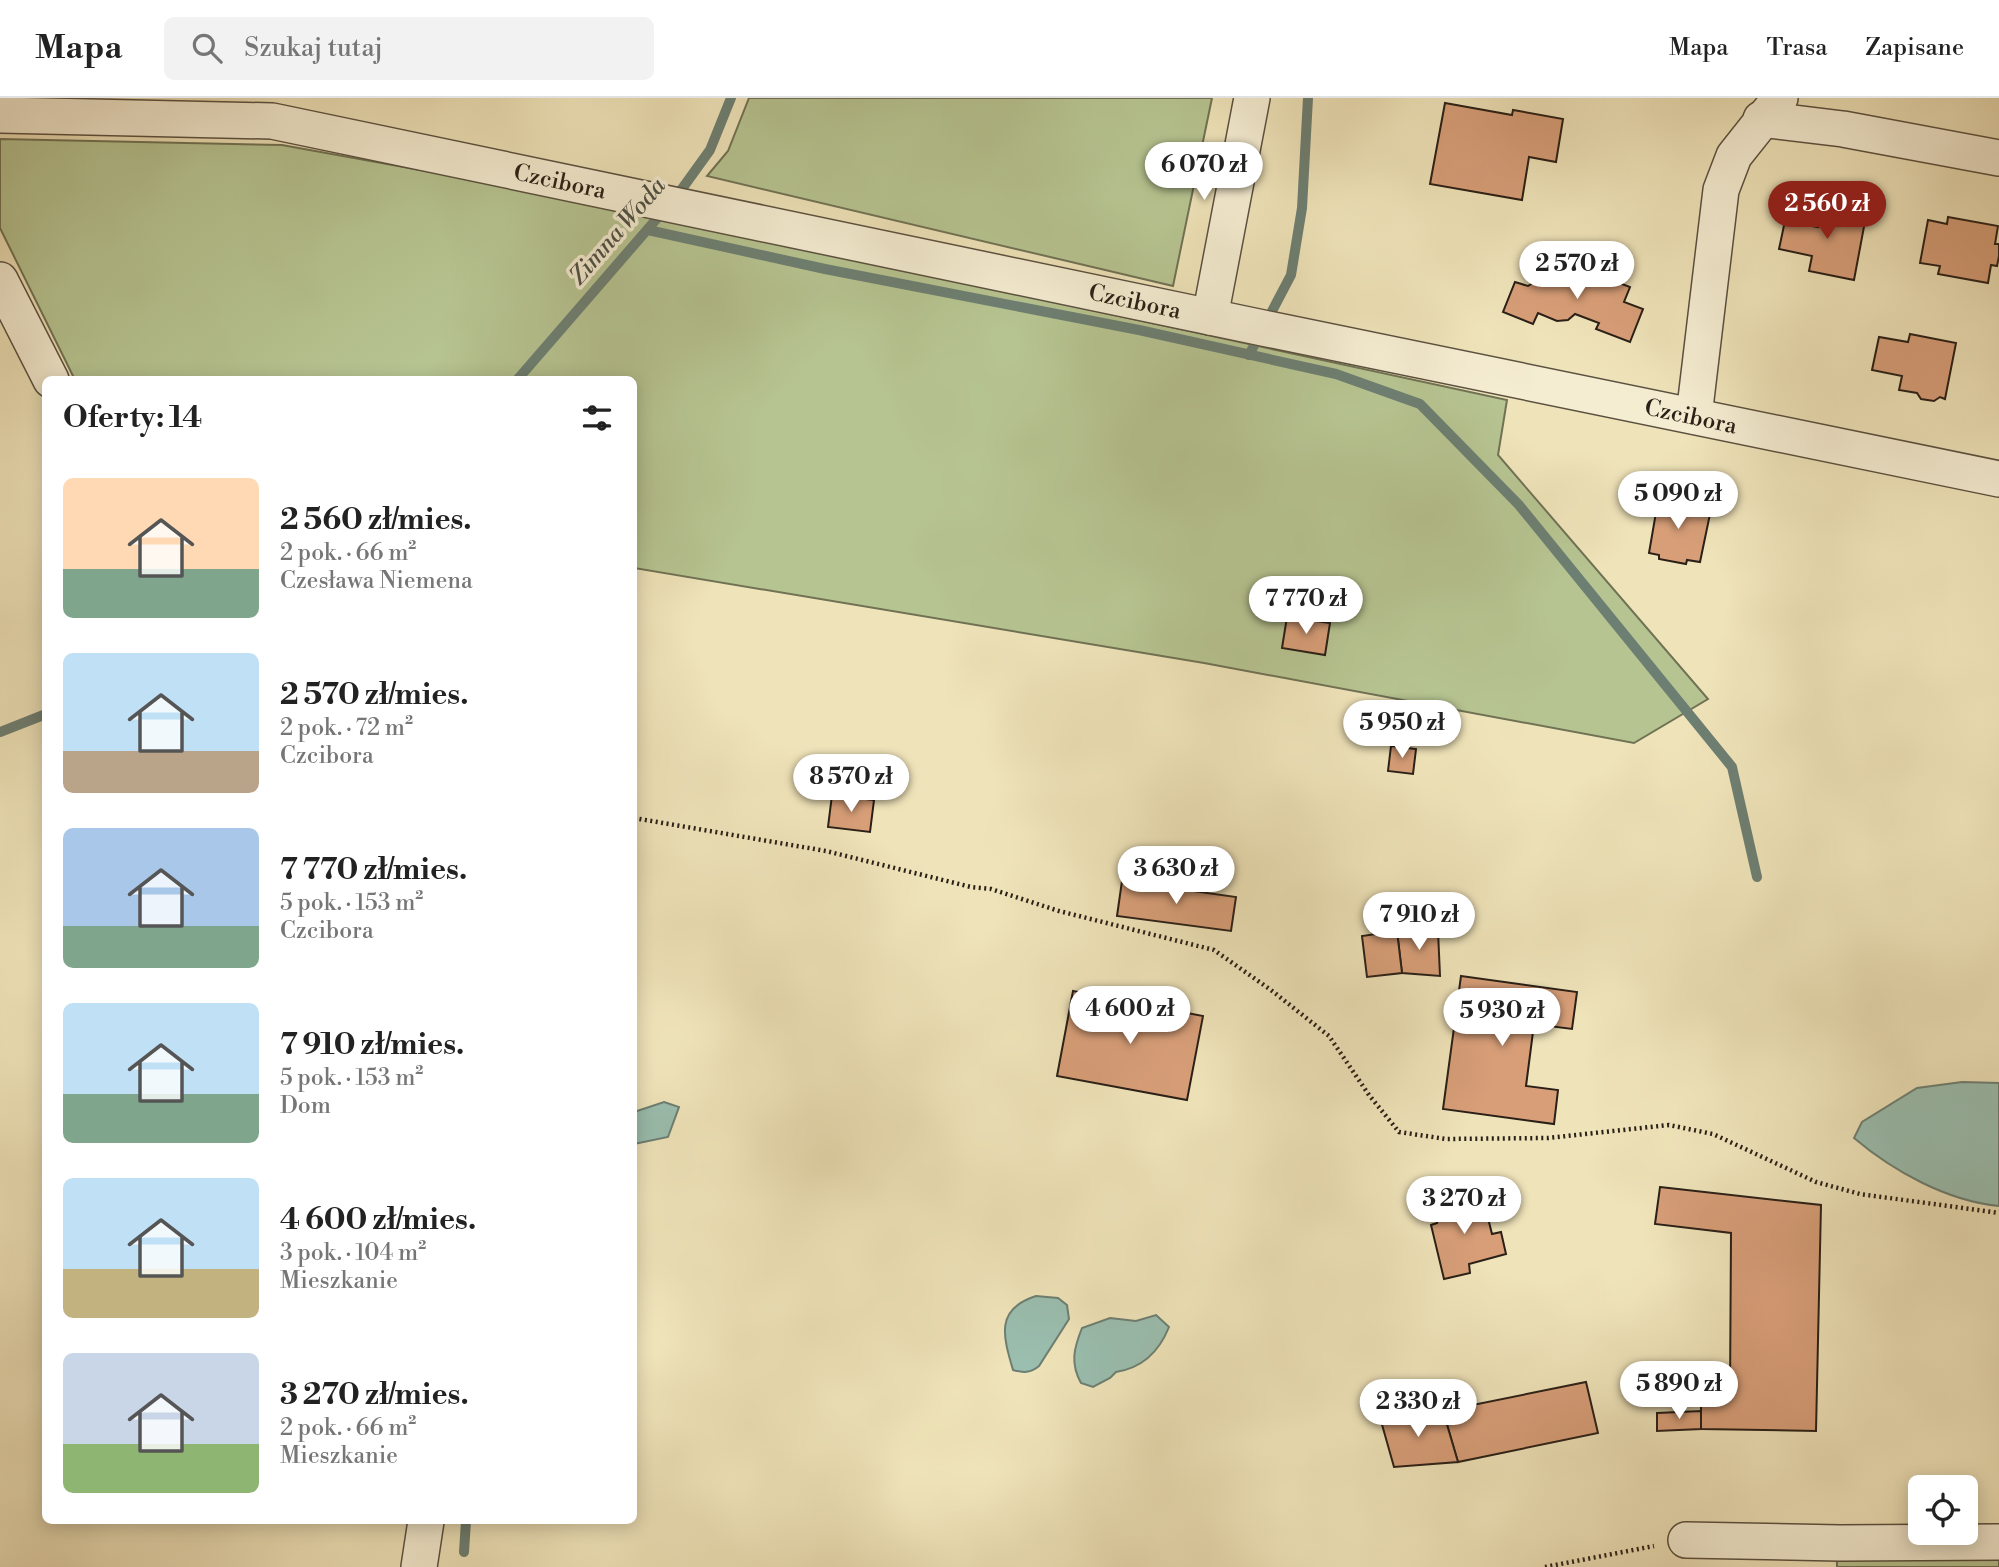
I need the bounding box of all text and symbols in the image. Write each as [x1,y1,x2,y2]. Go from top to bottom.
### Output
search box [164,17,654,80]
text: Mapa [35,28,122,69]
icon: search [188,29,226,67]
text: Szukaj tutaj [244,32,383,64]
text: Mapa [1669,33,1728,63]
text: Trasa [1766,33,1827,63]
text: Zapisane [1865,33,1964,63]
pin: 6 070 zł [1132,142,1276,202]
text: 6 070 zł [1161,151,1247,179]
street label: Czcibora [511,159,609,205]
water label: Zimna Woda [563,171,673,291]
pin: 2 560 zł [1755,181,1899,241]
text: 2 560 zł [1784,190,1870,218]
pin: 2 570 zł [1505,242,1649,301]
text: 2 570 zł [1535,250,1619,278]
street label: Czcibora [1086,279,1184,325]
street label: Czcibora [1642,394,1740,440]
text: Oferty: 14 [63,399,202,437]
icon: filters [578,399,616,437]
pin: 5 090 zł [1606,472,1750,531]
text: 5 090 zł [1634,480,1722,508]
text: 2 560 zł/mies. [280,501,472,539]
icon: home [119,506,203,590]
text: 2 pok. · 66 m² [280,539,416,567]
text: Czesława Niemena [280,567,473,595]
pin: 7 770 zł [1234,576,1378,636]
text: 7 770 zł [1265,585,1347,613]
text: 2 570 zł/mies. [280,676,468,714]
icon: home [119,681,203,765]
pin: 5 950 zł [1330,700,1474,760]
text: 5 950 zł [1359,709,1445,737]
text: 2 pok. · 72 m² [280,714,413,742]
text: Czcibora [280,742,374,770]
pin: 8 570 zł [779,754,923,814]
text: 8 570 zł [809,763,893,791]
pin: 3 630 zł [1104,846,1248,906]
text: 7 770 zł/mies. [280,851,467,889]
text: 3 630 zł [1134,855,1218,883]
icon: home [119,856,203,940]
text: 5 pok. · 153 m² [280,889,423,917]
pin: 7 910 zł [1347,892,1491,952]
text: 7 910 zł [1379,901,1459,929]
text: Czcibora [280,917,374,945]
pin: 4 600 zł [1058,986,1202,1046]
pin: 5 930 zł [1430,988,1574,1048]
text: 4 600 zł [1085,995,1175,1023]
text: 5 930 zł [1459,997,1545,1025]
text: 7 910 zł/mies. [280,1026,464,1064]
icon: home [119,1031,203,1115]
text: 5 pok. · 153 m² [280,1064,423,1092]
text: Dom [280,1092,331,1120]
pin: 3 270 zł [1392,1176,1536,1236]
text: 3 270 zł [1422,1185,1506,1213]
text: 4 600 zł/mies. [280,1201,476,1239]
icon: home [119,1206,203,1290]
text: 3 pok. · 104 m² [280,1239,426,1267]
text: Mieszkanie [280,1267,398,1295]
pin: 5 890 zł [1607,1362,1751,1421]
text: 5 890 zł [1636,1370,1722,1398]
text: 3 270 zł/mies. [280,1376,469,1414]
pin: 2 330 zł [1346,1380,1490,1439]
icon: home [119,1381,203,1465]
text: 2 330 zł [1376,1388,1460,1416]
text: 2 pok. · 66 m² [280,1414,416,1442]
text: Mieszkanie [280,1442,398,1470]
map controls [1908,1475,1978,1545]
button: locate [1908,1475,1978,1545]

